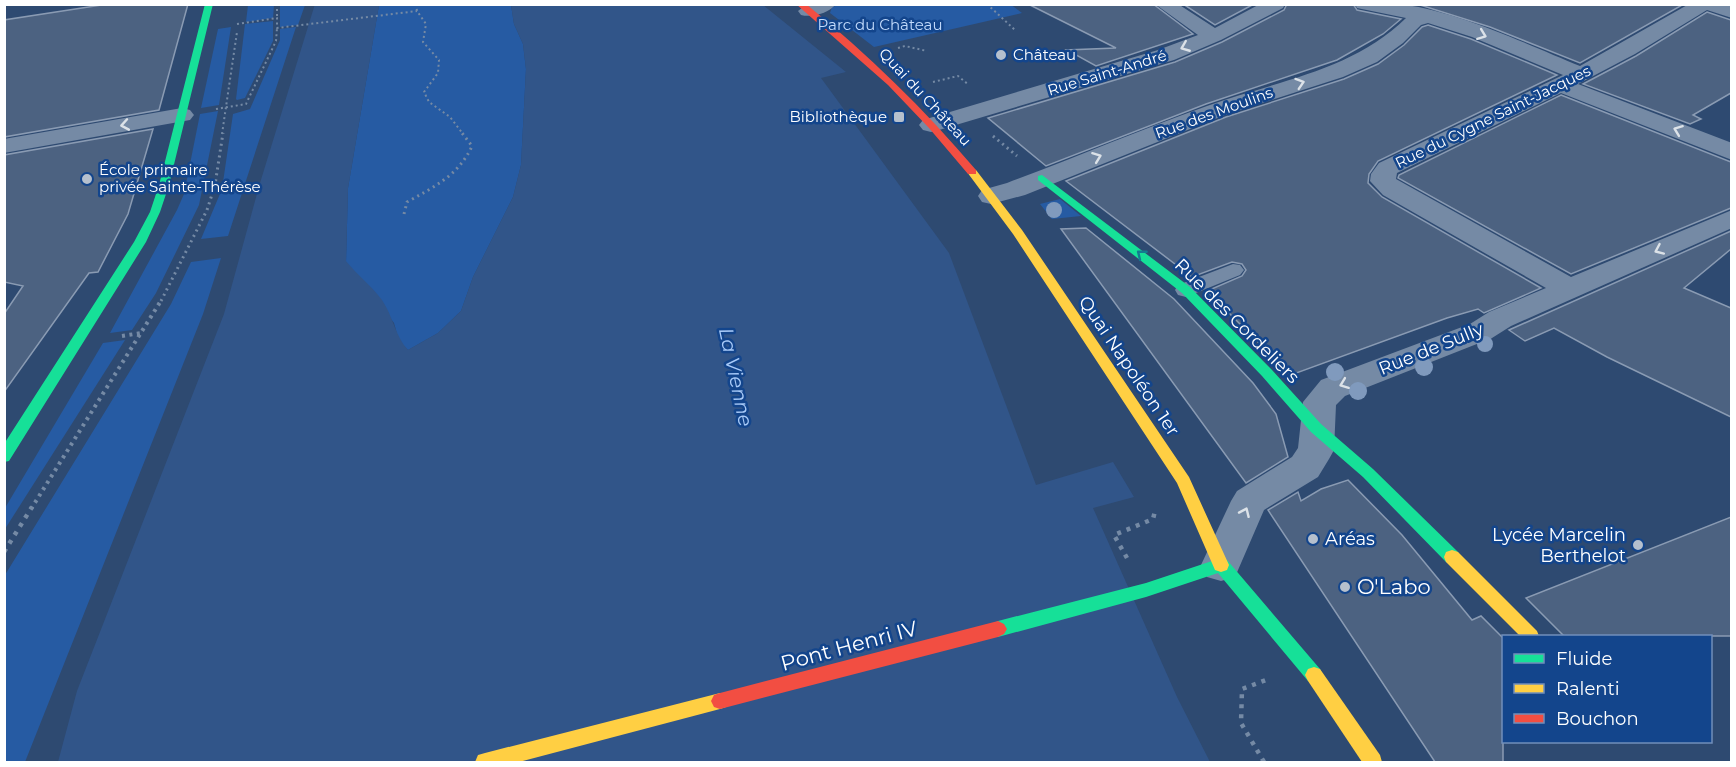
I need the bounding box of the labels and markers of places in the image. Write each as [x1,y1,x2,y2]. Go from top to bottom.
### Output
place label: Château [1013,45,1076,64]
marker: Château [994,48,1008,62]
place label: Bibliothèque [789,107,887,126]
marker: Bibliothèque [892,110,906,124]
place label: École primaire privée Sainte-Thérèse [99,160,261,196]
marker: École primaire privée Sainte-Thérèse [80,172,94,186]
place label: Lycée Marcelin Berthelot [1492,524,1626,567]
place label: Aréas [1325,528,1375,550]
marker: Aréas [1306,532,1320,546]
marker: Lycée Marcelin Berthelot [1631,538,1645,552]
place label: O'Labo [1357,574,1431,599]
marker: O'Labo [1338,580,1352,594]

